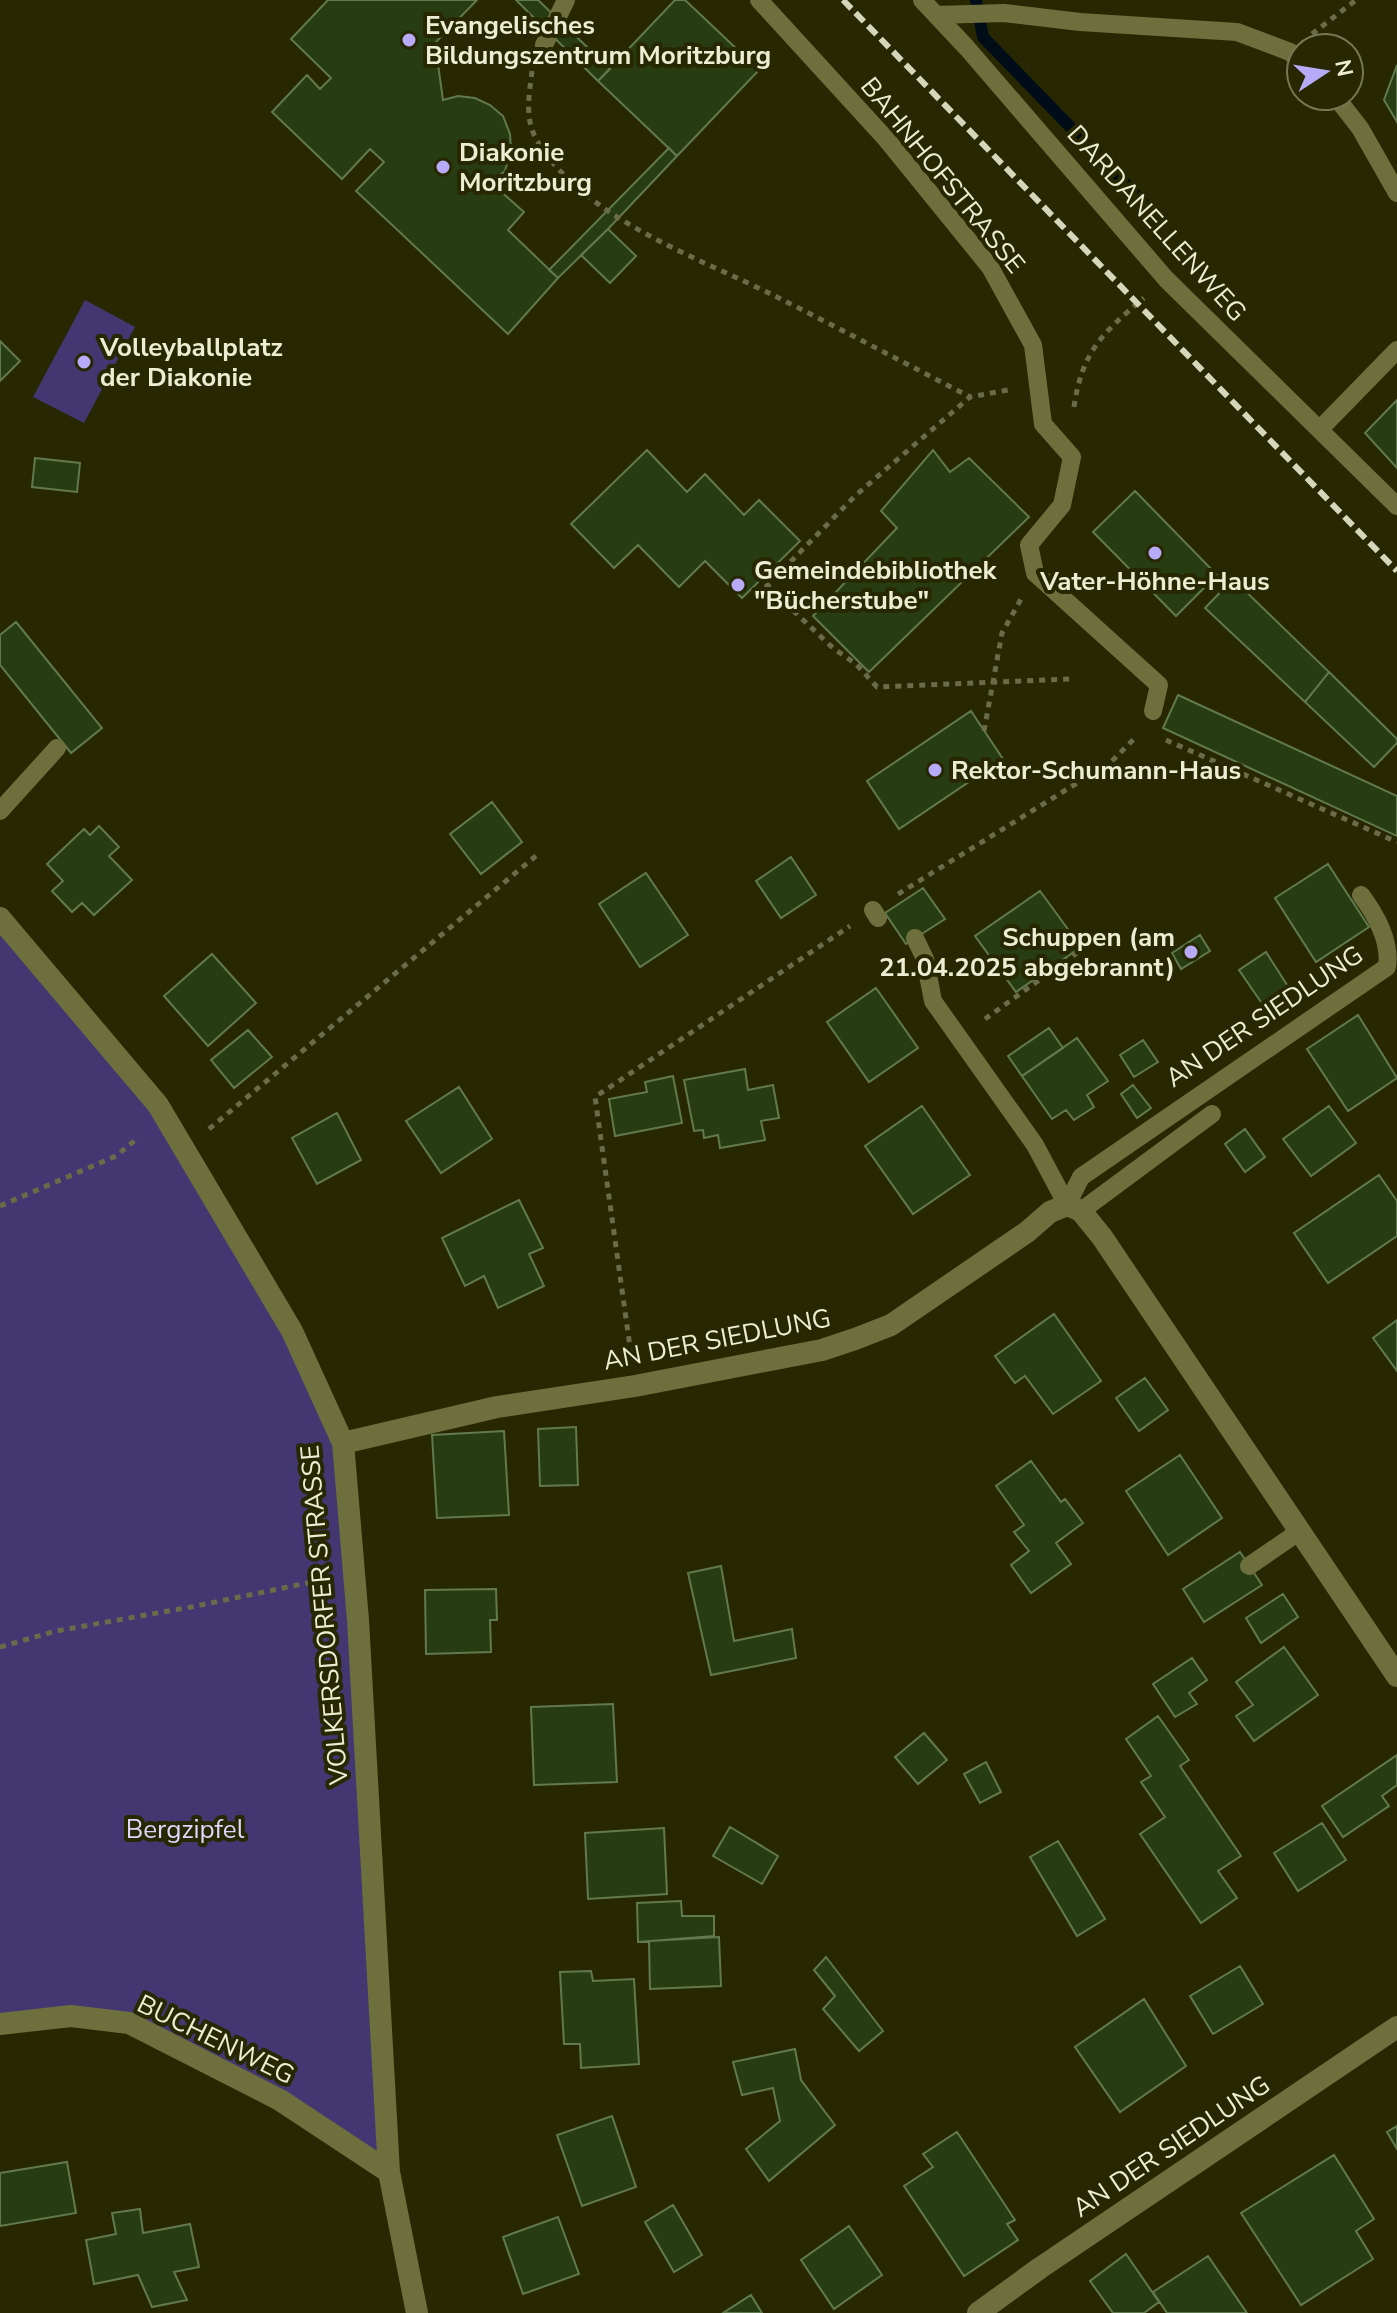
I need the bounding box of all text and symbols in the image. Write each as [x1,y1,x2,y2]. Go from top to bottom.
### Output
place label: Evangelisches Bildungszentrum Moritzburg [425,8,771,73]
marker: Evangelisches Bildungszentrum Moritzburg [400,31,418,49]
north arrow [1285,32,1365,112]
text: N [1327,57,1360,79]
street label: BAHNHOFSTRASSE [853,70,1033,281]
street label: DARDANELLENWEG [1059,118,1254,329]
place label: Diakonie Moritzburg [459,135,592,200]
marker: Diakonie Moritzburg [434,158,452,176]
place label: Volleyballplatz der Diakonie [99,330,283,395]
marker: Volleyballplatz der Diakonie [75,353,93,371]
marker: Vater-Höhne-Haus [1146,544,1164,562]
place label: Gemeindebibliothek "Bücherstube" [754,553,998,618]
place label: Vater-Höhne-Haus [1039,564,1270,599]
marker: Gemeindebibliothek "Bücherstube" [729,576,747,594]
place label: Rektor-Schumann-Haus [951,753,1241,788]
marker: Rektor-Schumann-Haus [926,761,944,779]
place label: Schuppen (am 21.04.2025 abgebrannt) [879,920,1175,985]
street label: AN DER SIEDLUNG [1159,937,1370,1096]
marker: Schuppen (am 21.04.2025 abgebrannt) [1182,943,1200,961]
street label: AN DER SIEDLUNG [600,1300,834,1379]
street label: VOLKERSDORFER STRASSE [292,1444,357,1787]
park label: Bergzipfel [126,1812,245,1847]
street label: BUCHENWEG [131,1986,300,2093]
street label: AN DER SIEDLUNG [1066,2067,1277,2226]

